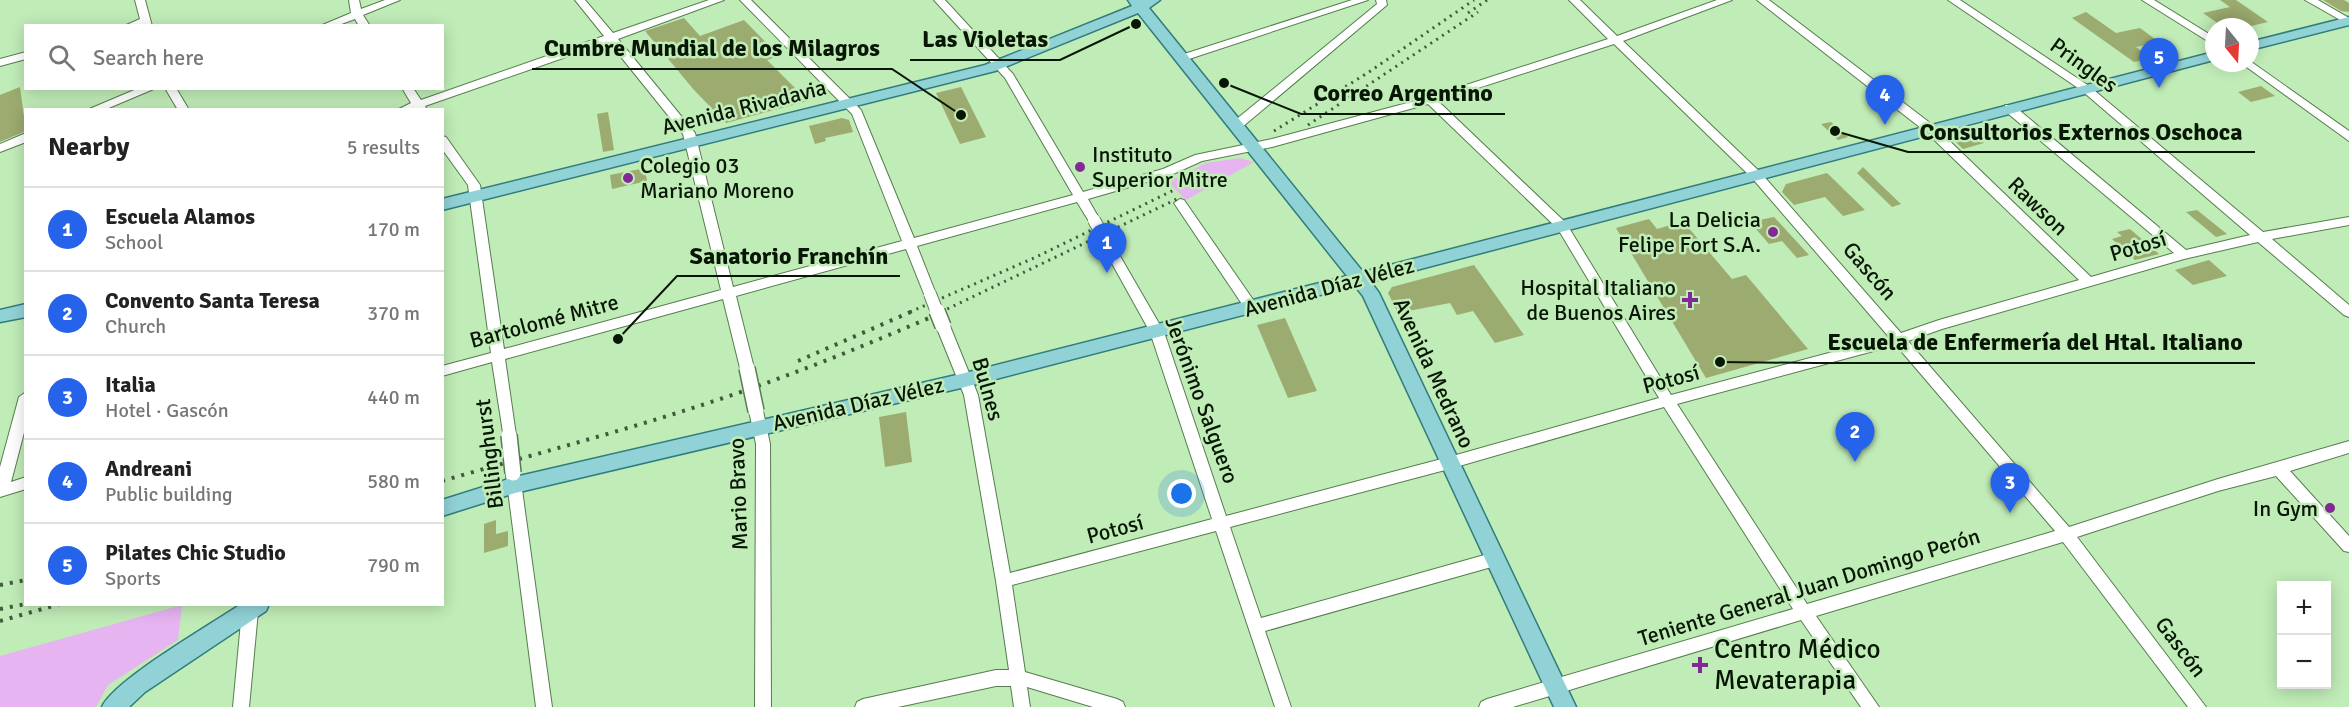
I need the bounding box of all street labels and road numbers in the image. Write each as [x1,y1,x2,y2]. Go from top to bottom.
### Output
street label: Pringles [2045,31,2123,99]
street label: Avenida Rivadavia [659,73,829,141]
street label: Rawson [2002,171,2074,241]
street label: Potosí [2106,225,2170,267]
street label: Gascón [1837,236,1903,306]
street label: Avenida Díaz Vélez [1241,251,1417,323]
street label: Bartolomé Mitre [467,288,621,354]
street label: Avenida Medrano [1387,294,1481,452]
street label: Jerónimo Salguero [1159,313,1245,487]
street label: Bulnes [966,354,1010,424]
street label: Potosí [1640,358,1702,400]
street label: Avenida Díaz Vélez [770,371,947,437]
street label: Billinghurst [469,397,509,511]
street label: Mario Bravo [723,437,753,551]
street label: Potosí [1084,508,1146,550]
street label: Teniente General Juan Domingo Perón [1635,522,1983,652]
street label: Gascón [2150,611,2212,683]

